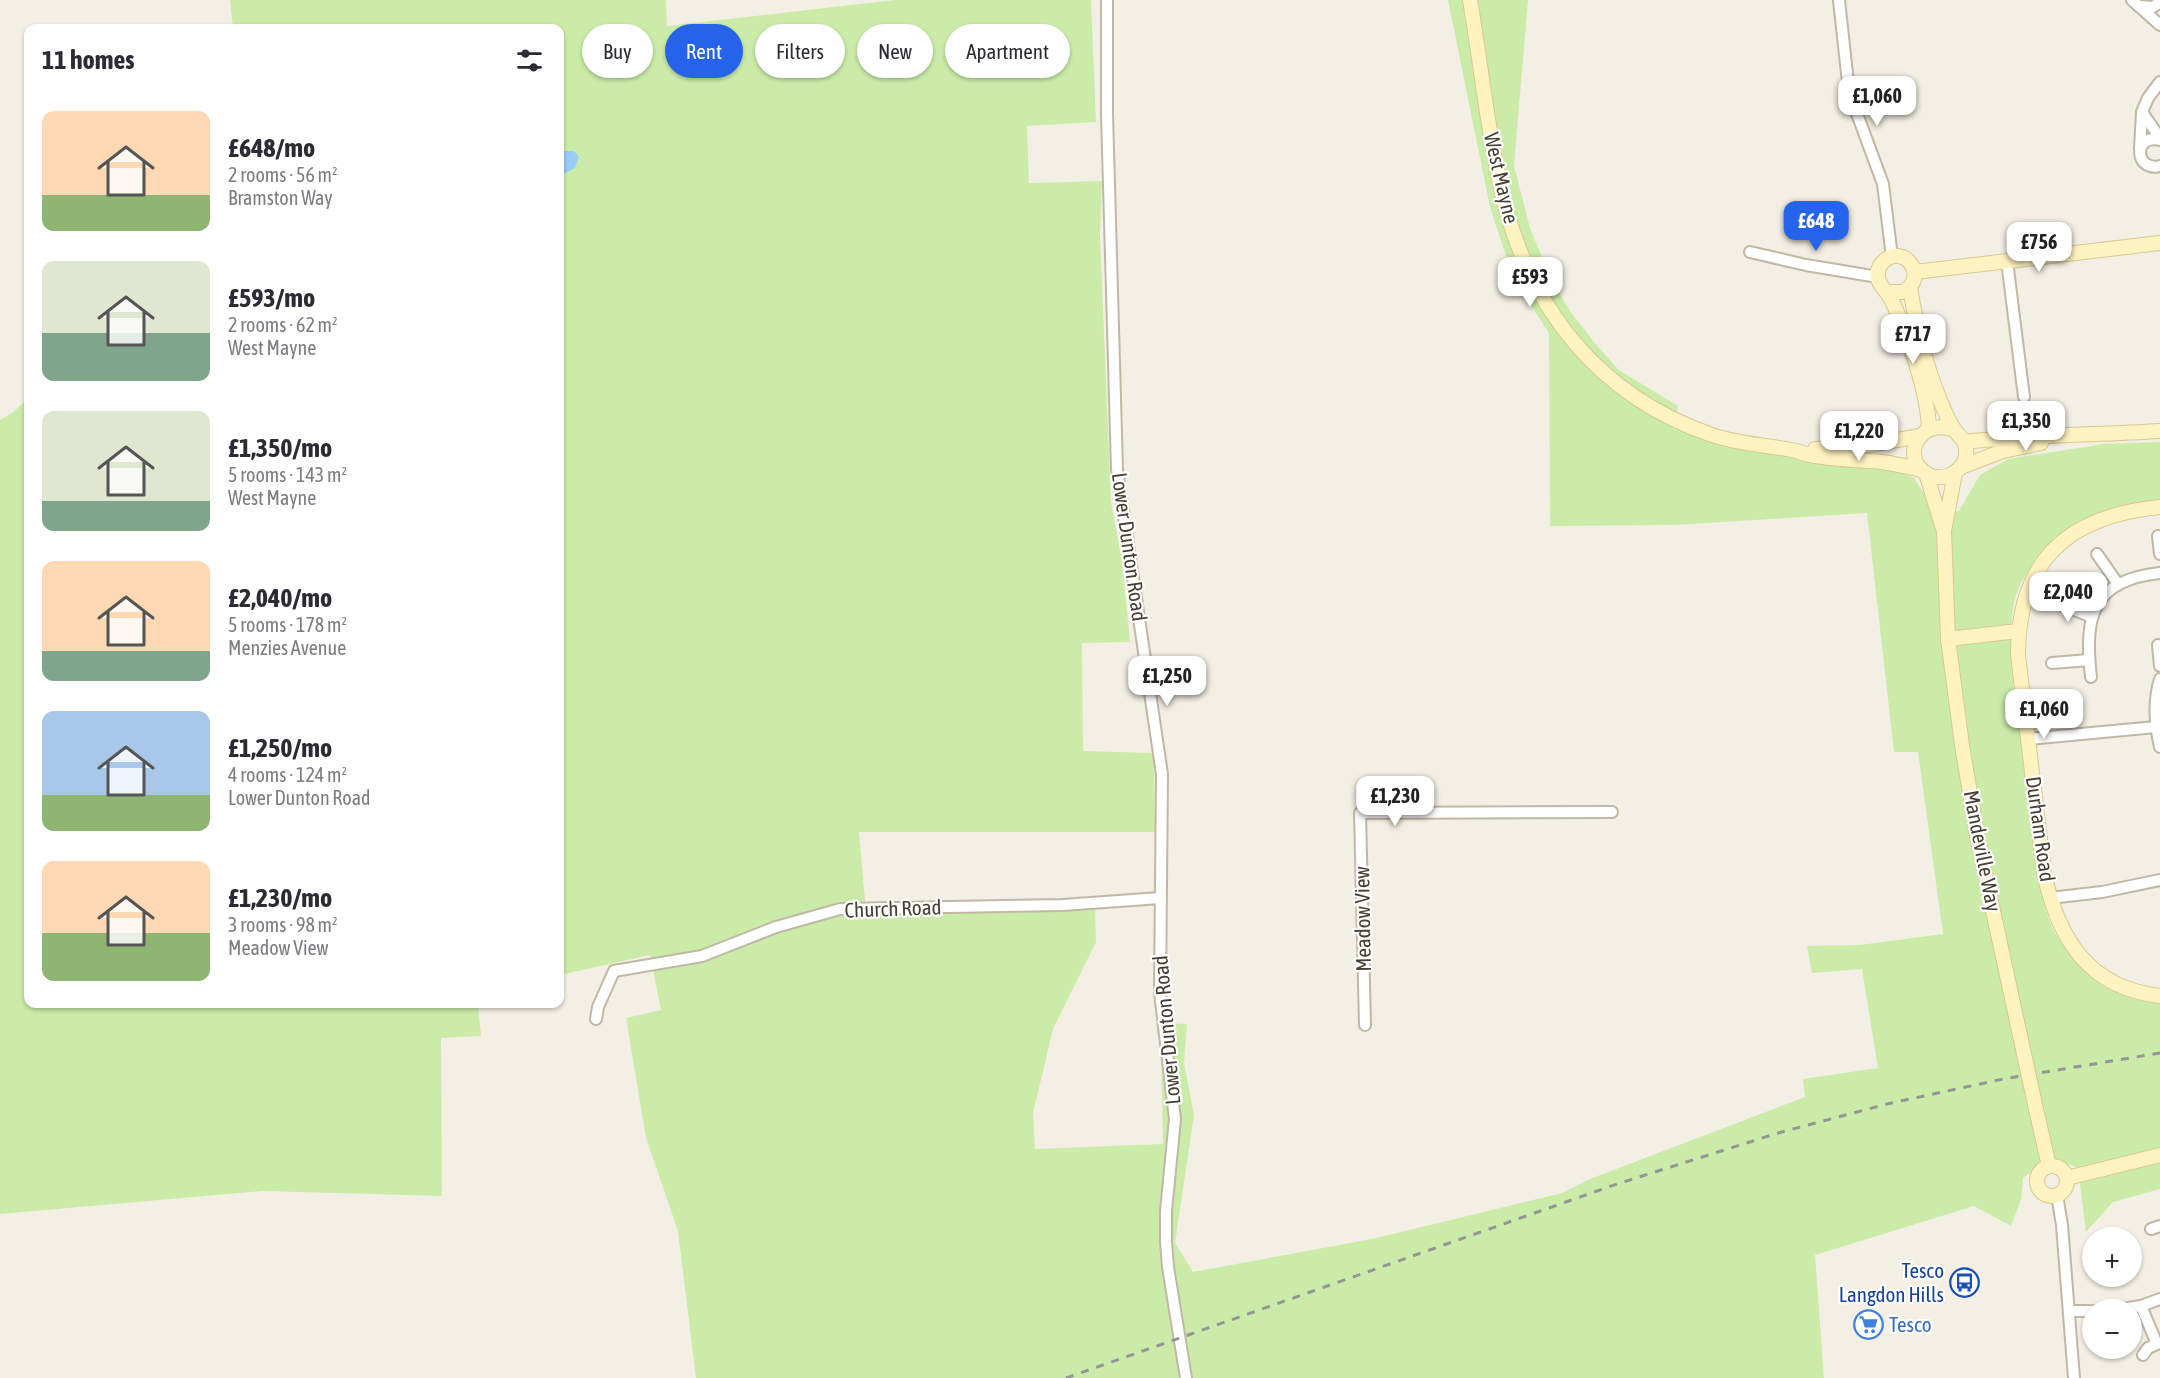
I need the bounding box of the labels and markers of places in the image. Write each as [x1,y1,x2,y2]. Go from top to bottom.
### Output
pin: £1,060 [1828,76,1926,127]
pin: £648 [1780,201,1852,252]
pin: £756 [2003,222,2075,273]
pin: £593 [1494,257,1566,308]
pin: £717 [1877,314,1949,365]
pin: £1,350 [1977,401,2075,452]
pin: £1,220 [1810,411,1908,462]
pin: £2,040 [2019,572,2117,623]
pin: £1,250 [1118,656,1216,707]
pin: £1,060 [1995,689,2093,740]
pin: £1,230 [1346,776,1444,827]
place label: Tesco Langdon Hills [1839,1258,1944,1306]
bus stop icon: Tesco Langdon Hills [1949,1267,1981,1299]
supermarket icon: Tesco [1852,1309,1884,1341]
place label: Tesco [1889,1312,1932,1336]

